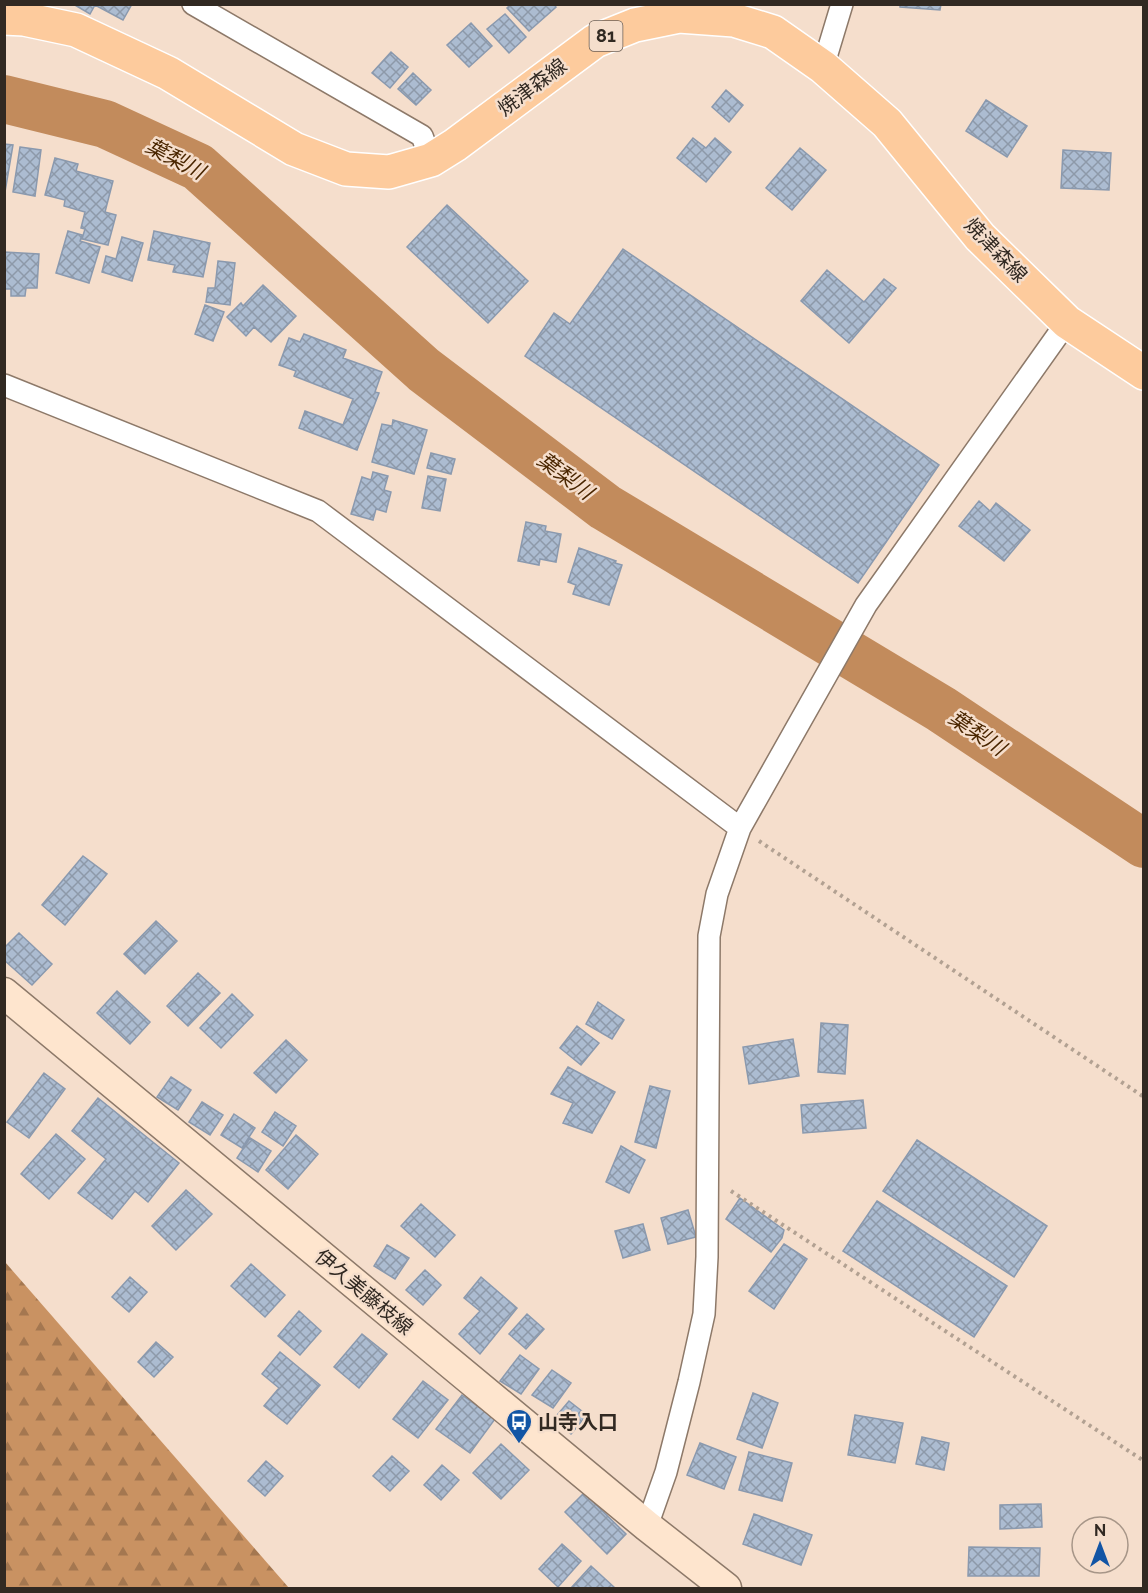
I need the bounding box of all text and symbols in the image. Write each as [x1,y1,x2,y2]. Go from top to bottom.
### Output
road number: 81 [590,21,622,51]
street label: 焼津森線 [493,53,571,121]
water label: 葉梨川 [142,133,211,185]
street label: 焼津森線 [960,213,1032,287]
water label: 葉梨川 [533,447,600,506]
water label: 葉梨川 [944,705,1012,762]
street label: 伊久美藤枝線 [310,1244,418,1340]
bus stop icon: 山寺入口 [504,1407,534,1445]
place label: 山寺入口 [538,1410,618,1434]
north arrow [1070,1515,1130,1575]
text: N [1094,1521,1106,1540]

